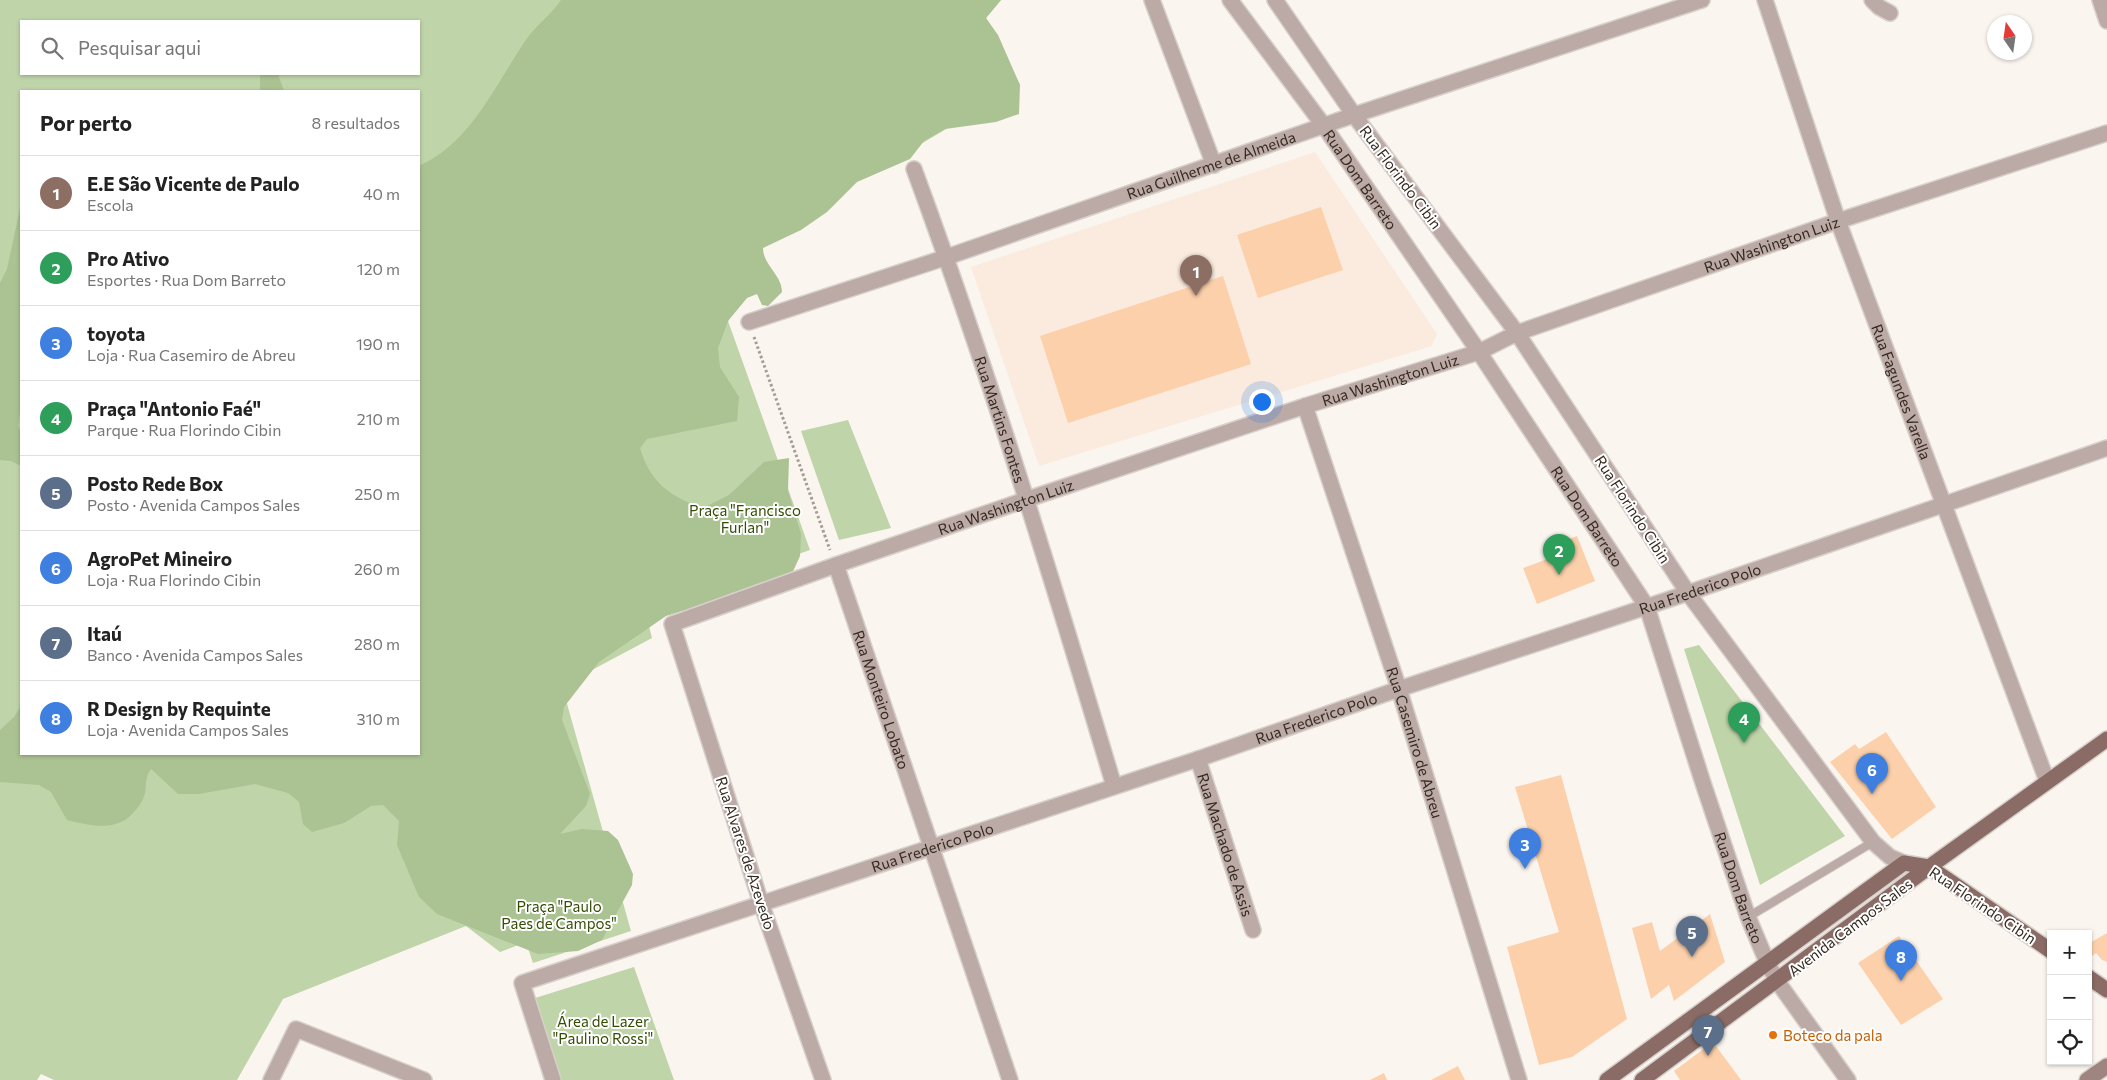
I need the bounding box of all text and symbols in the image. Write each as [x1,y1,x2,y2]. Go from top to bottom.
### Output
north arrow [1987,15,2032,60]
search box [20,20,420,75]
icon: search [38,34,66,62]
text: Pesquisar aqui [78,36,201,59]
text: Por perto [40,110,132,135]
text: 8 resultados [312,113,400,132]
street label: Rua Florindo Cibin [1356,122,1446,232]
street label: Rua Dom Barreto [1320,126,1401,233]
street label: Rua Guilherme de Almeida [1124,127,1298,203]
text: E.E São Vicente de Paulo [87,172,300,195]
text: 1 [52,184,60,203]
text: 40 m [363,184,400,203]
text: Escola [87,195,134,214]
street label: Rua Washington Luiz [1701,212,1842,276]
text: Pro Ativo [87,247,169,270]
pin: 1 [1180,255,1212,296]
text: 2 [51,259,61,278]
text: 120 m [357,259,400,278]
text: Esportes · Rua Dom Barreto [87,270,286,289]
text: toyota [87,322,145,345]
street label: Rua Fagundes Varella [1868,322,1935,462]
text: 3 [51,334,61,353]
text: 190 m [356,334,400,353]
text: Loja · Rua Casemiro de Abreu [87,345,296,364]
street label: Rua Washington Luiz [1319,350,1461,409]
street label: Rua Martins Fontes [971,354,1030,485]
your location [1249,389,1275,415]
text: Praça "Antonio Faé" [87,397,261,420]
text: 4 [51,409,61,428]
text: 210 m [357,409,400,428]
text: Parque · Rua Florindo Cibin [87,420,281,439]
street label: Rua Florindo Cibin [1591,452,1675,566]
street label: Rua Dom Barreto [1547,462,1627,570]
text: Posto Rede Box [87,472,223,495]
street label: Rua Washington Luiz [935,475,1076,538]
text: 5 [51,484,61,503]
text: 250 m [354,484,400,503]
text: Posto · Avenida Campos Sales [87,495,300,514]
park label: Praça "Francisco Furlan" [689,501,801,536]
pin: 2 [1543,534,1575,575]
text: AgroPet Mineiro [87,547,232,570]
text: 6 [51,559,61,578]
text: 260 m [354,559,400,578]
street label: Rua Frederico Polo [1637,559,1763,618]
text: Loja · Rua Florindo Cibin [87,570,261,589]
text: Itaú [87,622,122,645]
street label: Rua Monteiro Lobato [850,628,913,771]
text: 7 [52,634,60,653]
text: 280 m [354,634,400,653]
text: Banco · Avenida Campos Sales [87,645,303,664]
street label: Rua Casemiro de Abreu [1383,664,1447,820]
street label: Rua Frederico Polo [1253,688,1379,747]
text: R Design by Requinte [87,697,271,720]
pin: 4 [1728,702,1760,743]
text: 8 [51,709,61,728]
text: 310 m [357,709,400,728]
text: Loja · Avenida Campos Sales [87,720,289,739]
pin: 6 [1856,753,1888,794]
street label: Rua Machado de Assis [1194,771,1257,919]
street label: Rua Alvares de Azevedo [713,774,779,932]
street label: Rua Frederico Polo [869,818,996,876]
pin: 3 [1509,828,1541,869]
street label: Rua Dom Barreto [1711,830,1767,946]
street label: Rua Florindo Cibin [1926,863,2040,947]
street label: Avenida Campos Sales [1784,874,1916,980]
park label: Praça "Paulo Paes de Campos" [501,897,617,932]
pin: 5 [1676,916,1708,957]
map controls [2047,930,2092,1065]
button: + [2047,930,2092,975]
pin: 8 [1885,940,1917,981]
button: − [2047,975,2092,1020]
park label: Área de Lazer "Paulino Rossi" [553,1011,653,1047]
pin: 7 [1692,1015,1724,1056]
button: locate [2047,1020,2092,1065]
place label: Boteco da pala [1783,1026,1883,1044]
marker: Boteco da pala [1767,1029,1779,1041]

